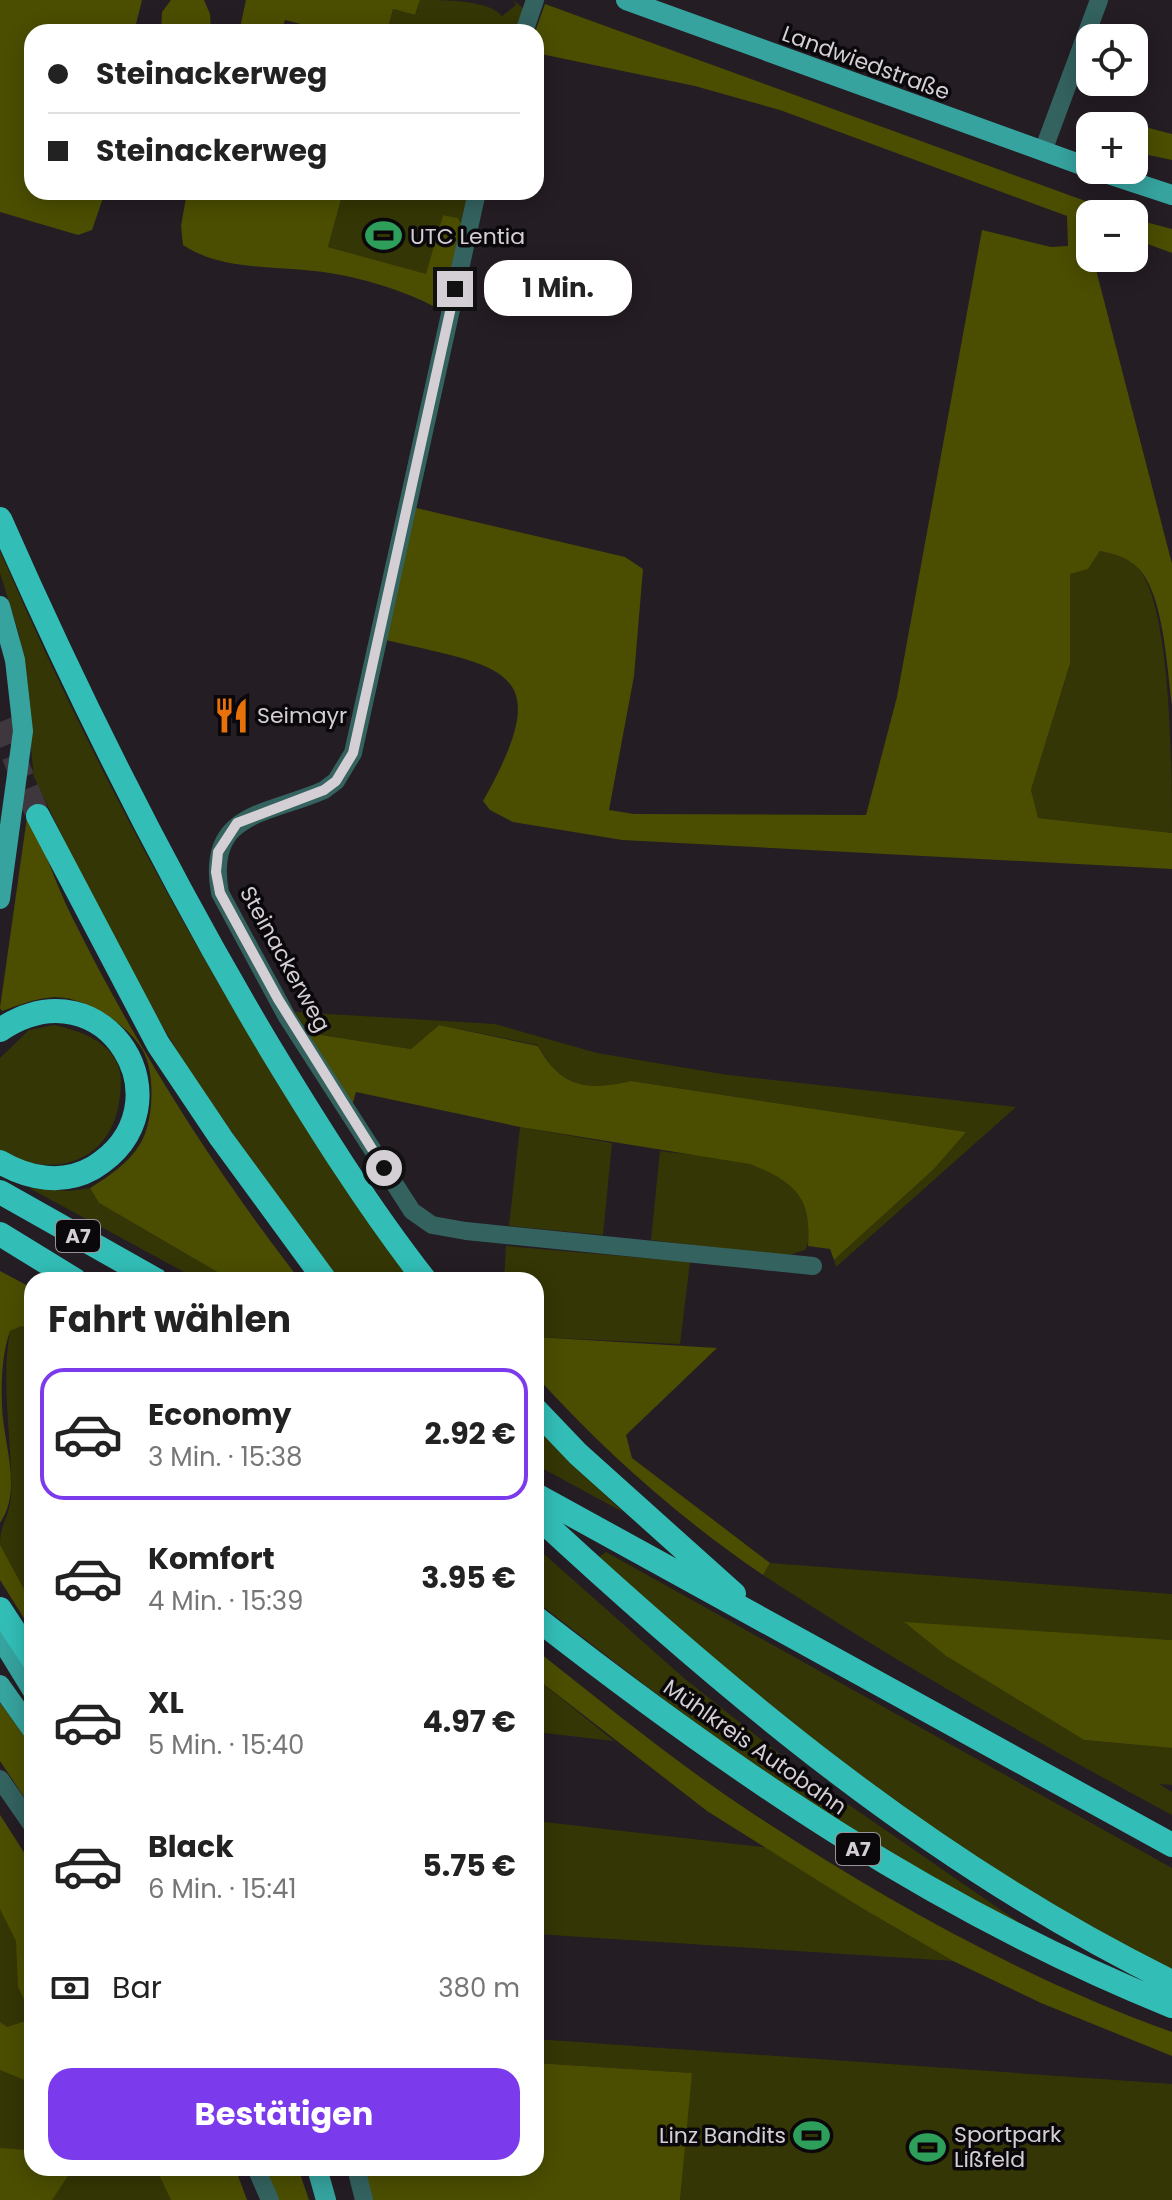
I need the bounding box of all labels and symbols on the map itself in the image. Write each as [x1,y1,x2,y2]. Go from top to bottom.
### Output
street label: Landwiedstraße [778,18,954,108]
sports icon: UTC Lentia [365,217,403,255]
place label: UTC Lentia [410,221,525,252]
callout: 1 Min. [483,261,631,317]
route end [437,271,473,307]
restaurant icon: Seimayr [212,696,250,734]
place label: Seimayr [257,700,347,731]
street label: Steinackerweg [232,881,338,1037]
route start [366,1150,402,1186]
road number: A7 [56,1220,100,1252]
street label: Mühlkreis Autobahn [657,1672,853,1822]
road number: A7 [836,1833,880,1865]
sports icon: Linz Bandits [793,2116,831,2154]
place label: Sportpark Lißfeld [954,2119,1062,2175]
place label: Linz Bandits [659,2120,786,2151]
sports icon: Sportpark Lißfeld [909,2128,947,2166]

